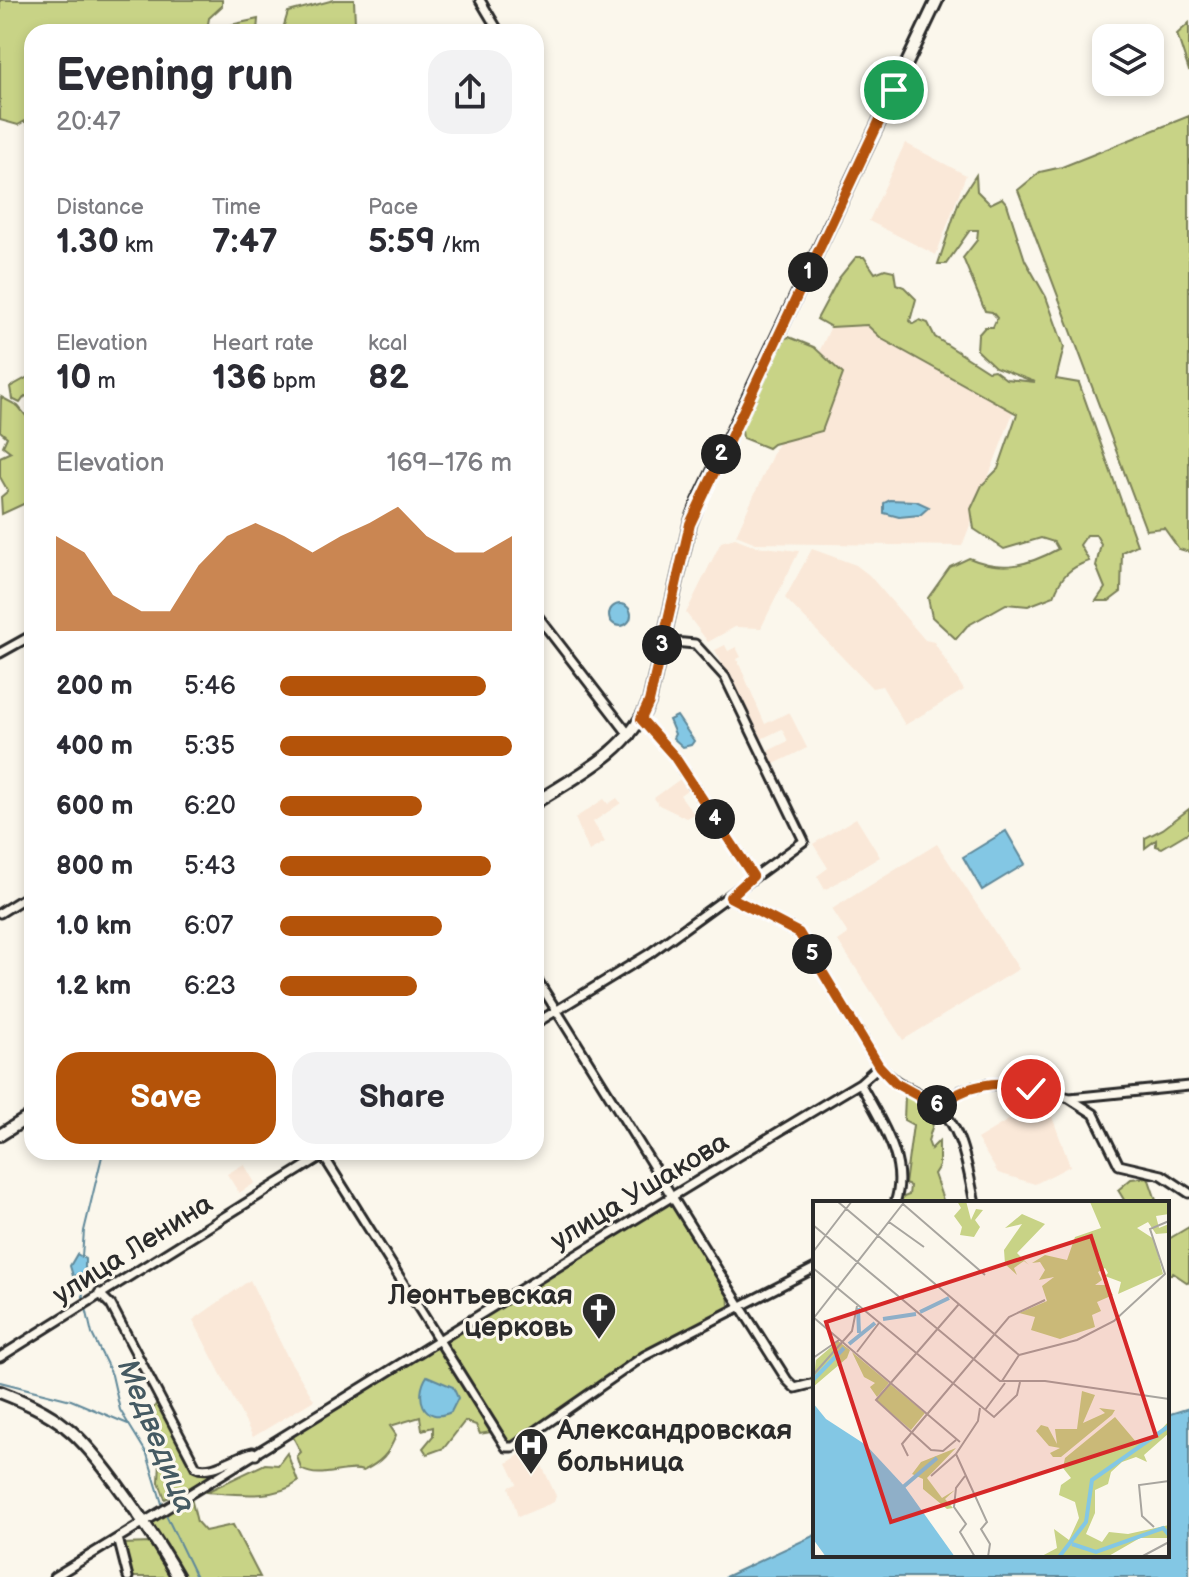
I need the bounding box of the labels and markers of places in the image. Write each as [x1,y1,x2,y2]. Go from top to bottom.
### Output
pin [860,56,928,124]
pin: 1 [788,252,828,292]
pin: 2 [701,434,741,474]
pin: 3 [642,625,682,665]
pin: 4 [695,799,735,839]
pin: 5 [792,934,832,974]
pin [997,1055,1065,1123]
pin: 6 [917,1085,957,1125]
place label: Леонтьевская церковь [387,1279,574,1344]
church icon: Леонтьевская церковь [580,1291,618,1341]
place label: Александровская больница [556,1414,792,1479]
hospital icon: Александровская больница [512,1426,550,1476]

